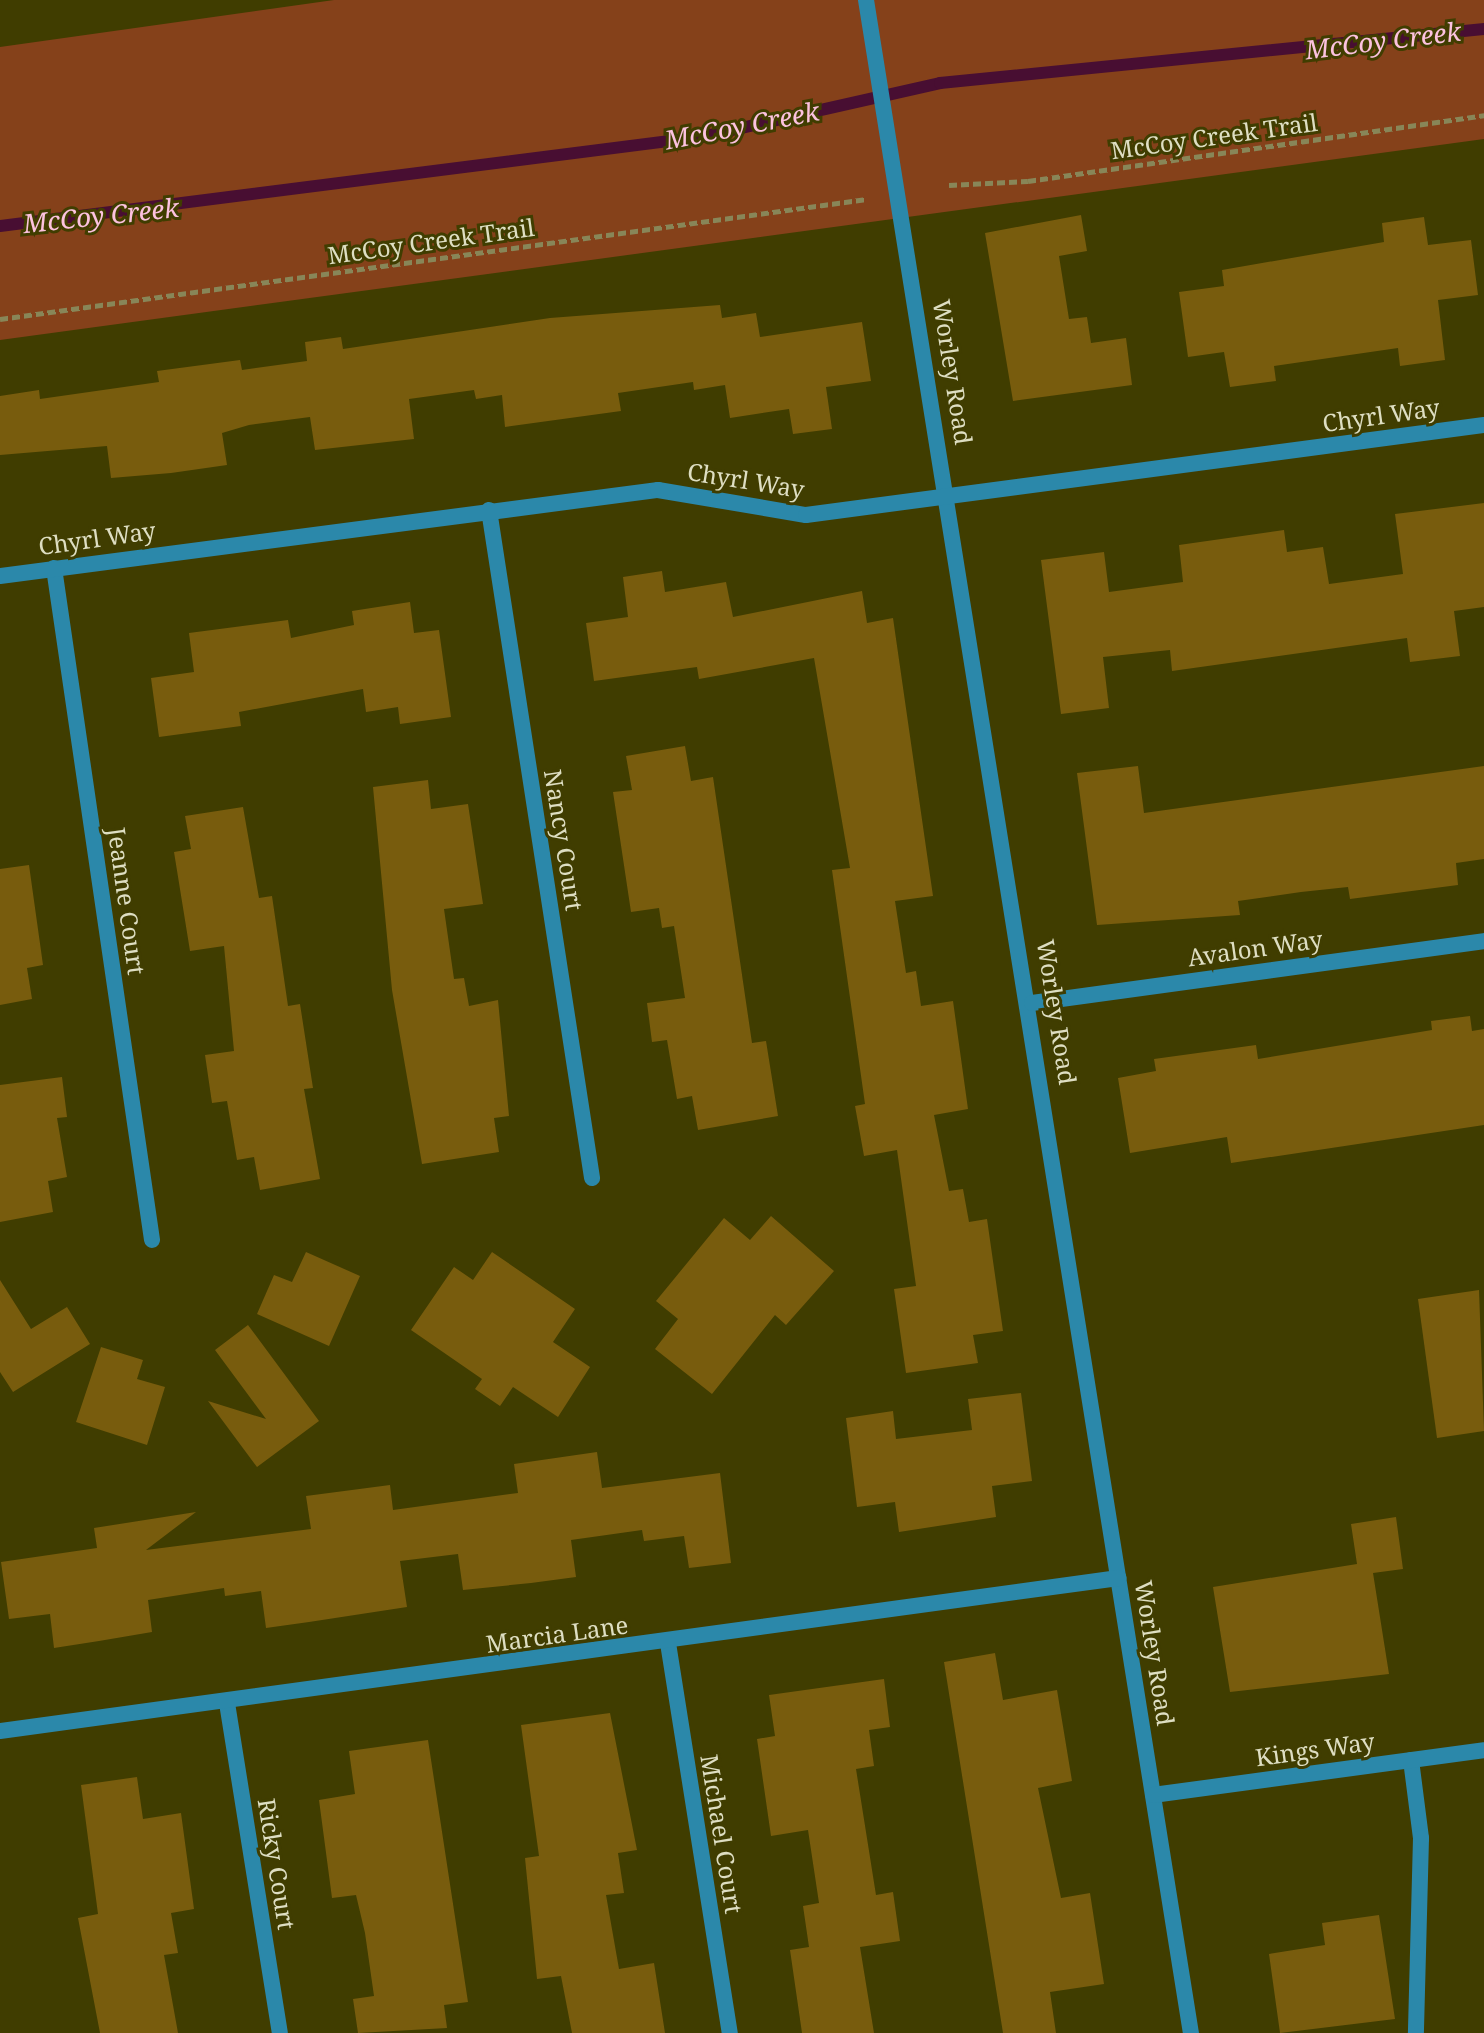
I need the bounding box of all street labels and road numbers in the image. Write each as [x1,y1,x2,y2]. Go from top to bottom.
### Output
street label: McCoy Creek Trail [1109,107,1319,165]
street label: McCoy Creek Trail [326,212,536,270]
street label: Worley Road [927,297,979,447]
street label: Chyrl Way [1321,393,1441,437]
street label: Chyrl Way [685,457,807,503]
street label: Chyrl Way [37,516,157,560]
street label: Nancy Court [539,767,589,913]
street label: Jeanne Court [102,825,152,977]
street label: Avalon Way [1186,924,1324,972]
street label: Worley Road [1031,937,1083,1087]
street label: Worley Road [1129,1578,1181,1728]
street label: Marcia Lane [484,1610,630,1658]
street label: Kings Way [1254,1726,1376,1772]
street label: Michael Court [695,1752,749,1916]
street label: Ricky Court [252,1796,302,1932]

